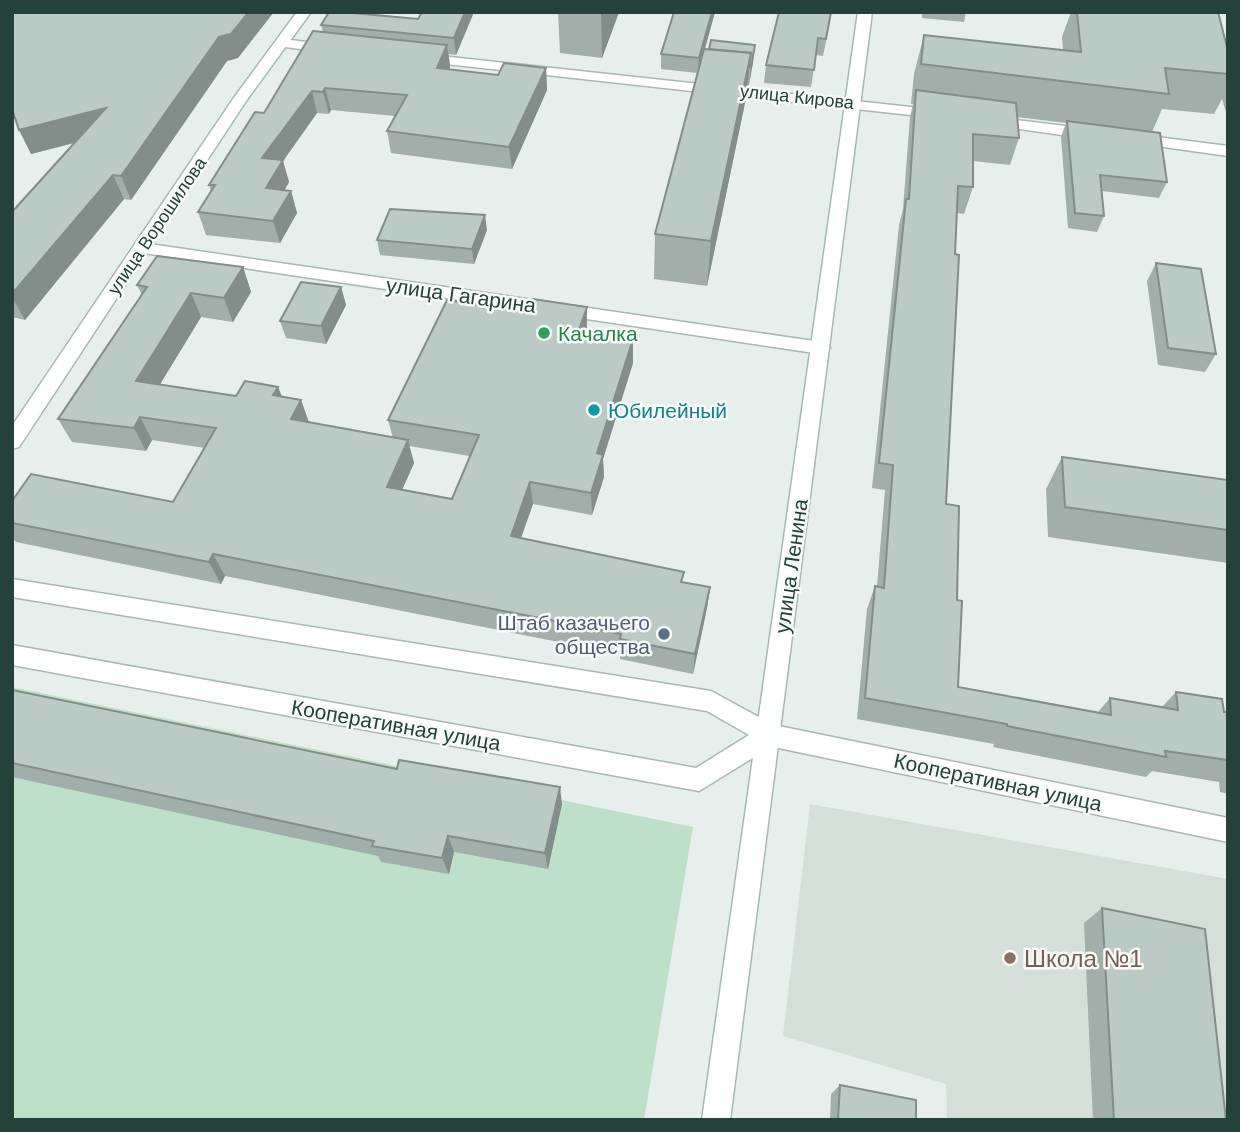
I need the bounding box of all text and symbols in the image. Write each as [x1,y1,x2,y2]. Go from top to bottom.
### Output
street label: улица Кирова [739,81,856,113]
street label: улица Ворошилова [104,153,211,298]
street label: улица Гагарина [385,273,538,317]
place label: Качалка [558,322,638,345]
marker: Качалка [536,325,552,341]
place label: Юбилейный [608,399,727,422]
marker: Юбилейный [586,402,602,418]
street label: улица Ленина [770,497,812,635]
place label: Штаб казачьего общества [497,611,650,658]
marker: Штаб казачьего общества [656,626,672,642]
street label: Кооперативная улица [289,695,503,755]
street label: Кооперативная улица [892,749,1105,815]
place label: Школа №1 [1024,945,1143,972]
marker: Школа №1 [1002,950,1018,966]

